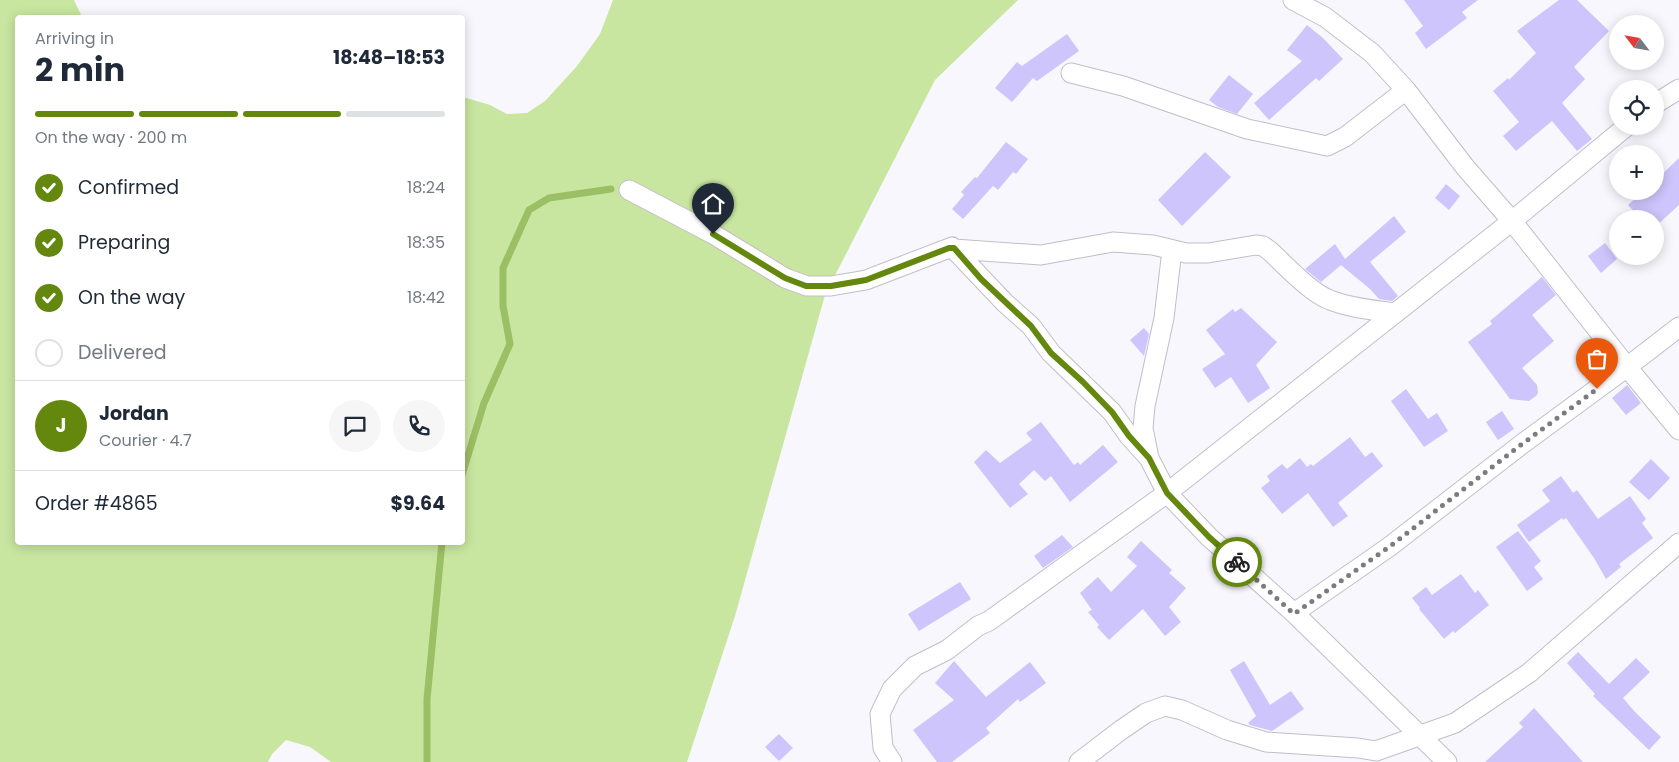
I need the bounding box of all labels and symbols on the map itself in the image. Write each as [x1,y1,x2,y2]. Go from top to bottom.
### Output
north arrow [1609,15,1664,70]
pin [692,183,734,234]
pin [1576,338,1618,389]
courier [1212,537,1262,587]

